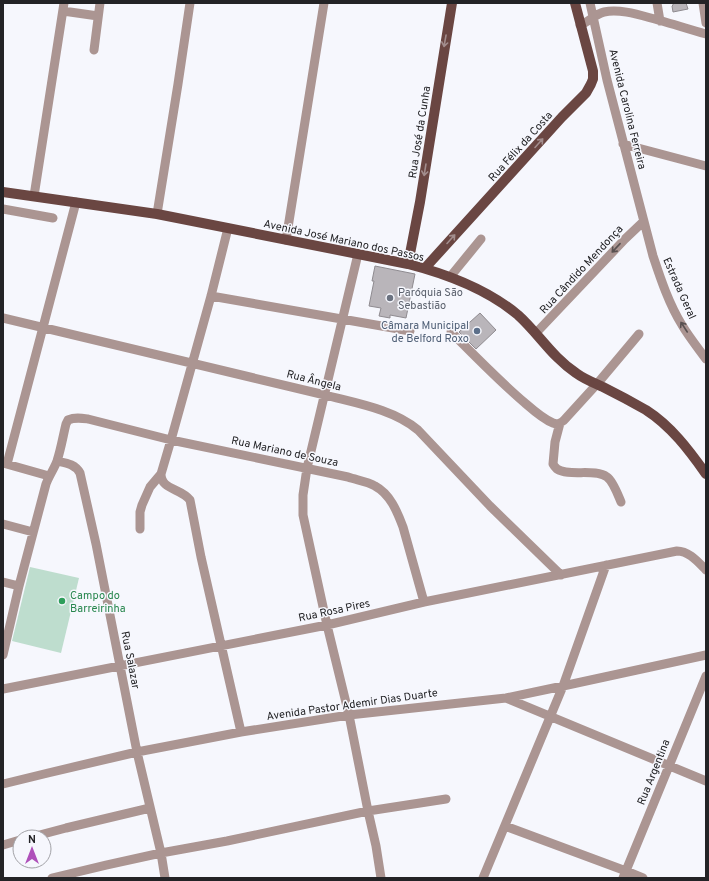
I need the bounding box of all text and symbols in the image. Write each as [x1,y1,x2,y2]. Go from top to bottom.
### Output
one-way arrow [441,35,449,48]
street label: Avenida Carolina Ferreira [605,48,649,171]
street label: Rua José da Cunha [406,85,434,179]
street label: Rua Félix da Costa [486,109,556,185]
one-way arrow [534,138,543,148]
one-way arrow [421,163,429,176]
street label: Avenida José Mariano dos Passos [262,217,425,265]
street label: Rua Cândido Mendonça [537,222,627,317]
one-way arrow [447,234,456,244]
one-way arrow [611,243,621,253]
street label: Estrada Geral [659,255,699,321]
place label: Paróquia São Sebastião [398,286,463,313]
marker: Paróquia São Sebastião [385,293,395,303]
place label: Câmara Municipal de Belford Roxo [381,319,469,346]
one-way arrow [680,322,688,333]
marker: Câmara Municipal de Belford Roxo [472,326,482,336]
street label: Rua Ângela [285,366,343,395]
street label: Rua Mariano de Souza [230,434,340,470]
place label: Campo do Barreirinha [70,589,126,616]
marker: Campo do Barreirinha [57,596,67,606]
street label: Rua Rosa Pires [297,597,371,625]
street label: Rua Salazar [118,630,143,691]
street label: Avenida Pastor Ademir Dias Duarte [266,686,439,724]
street label: Rua Argentina [634,737,674,807]
north arrow [12,829,52,869]
text: N [28,833,36,847]

